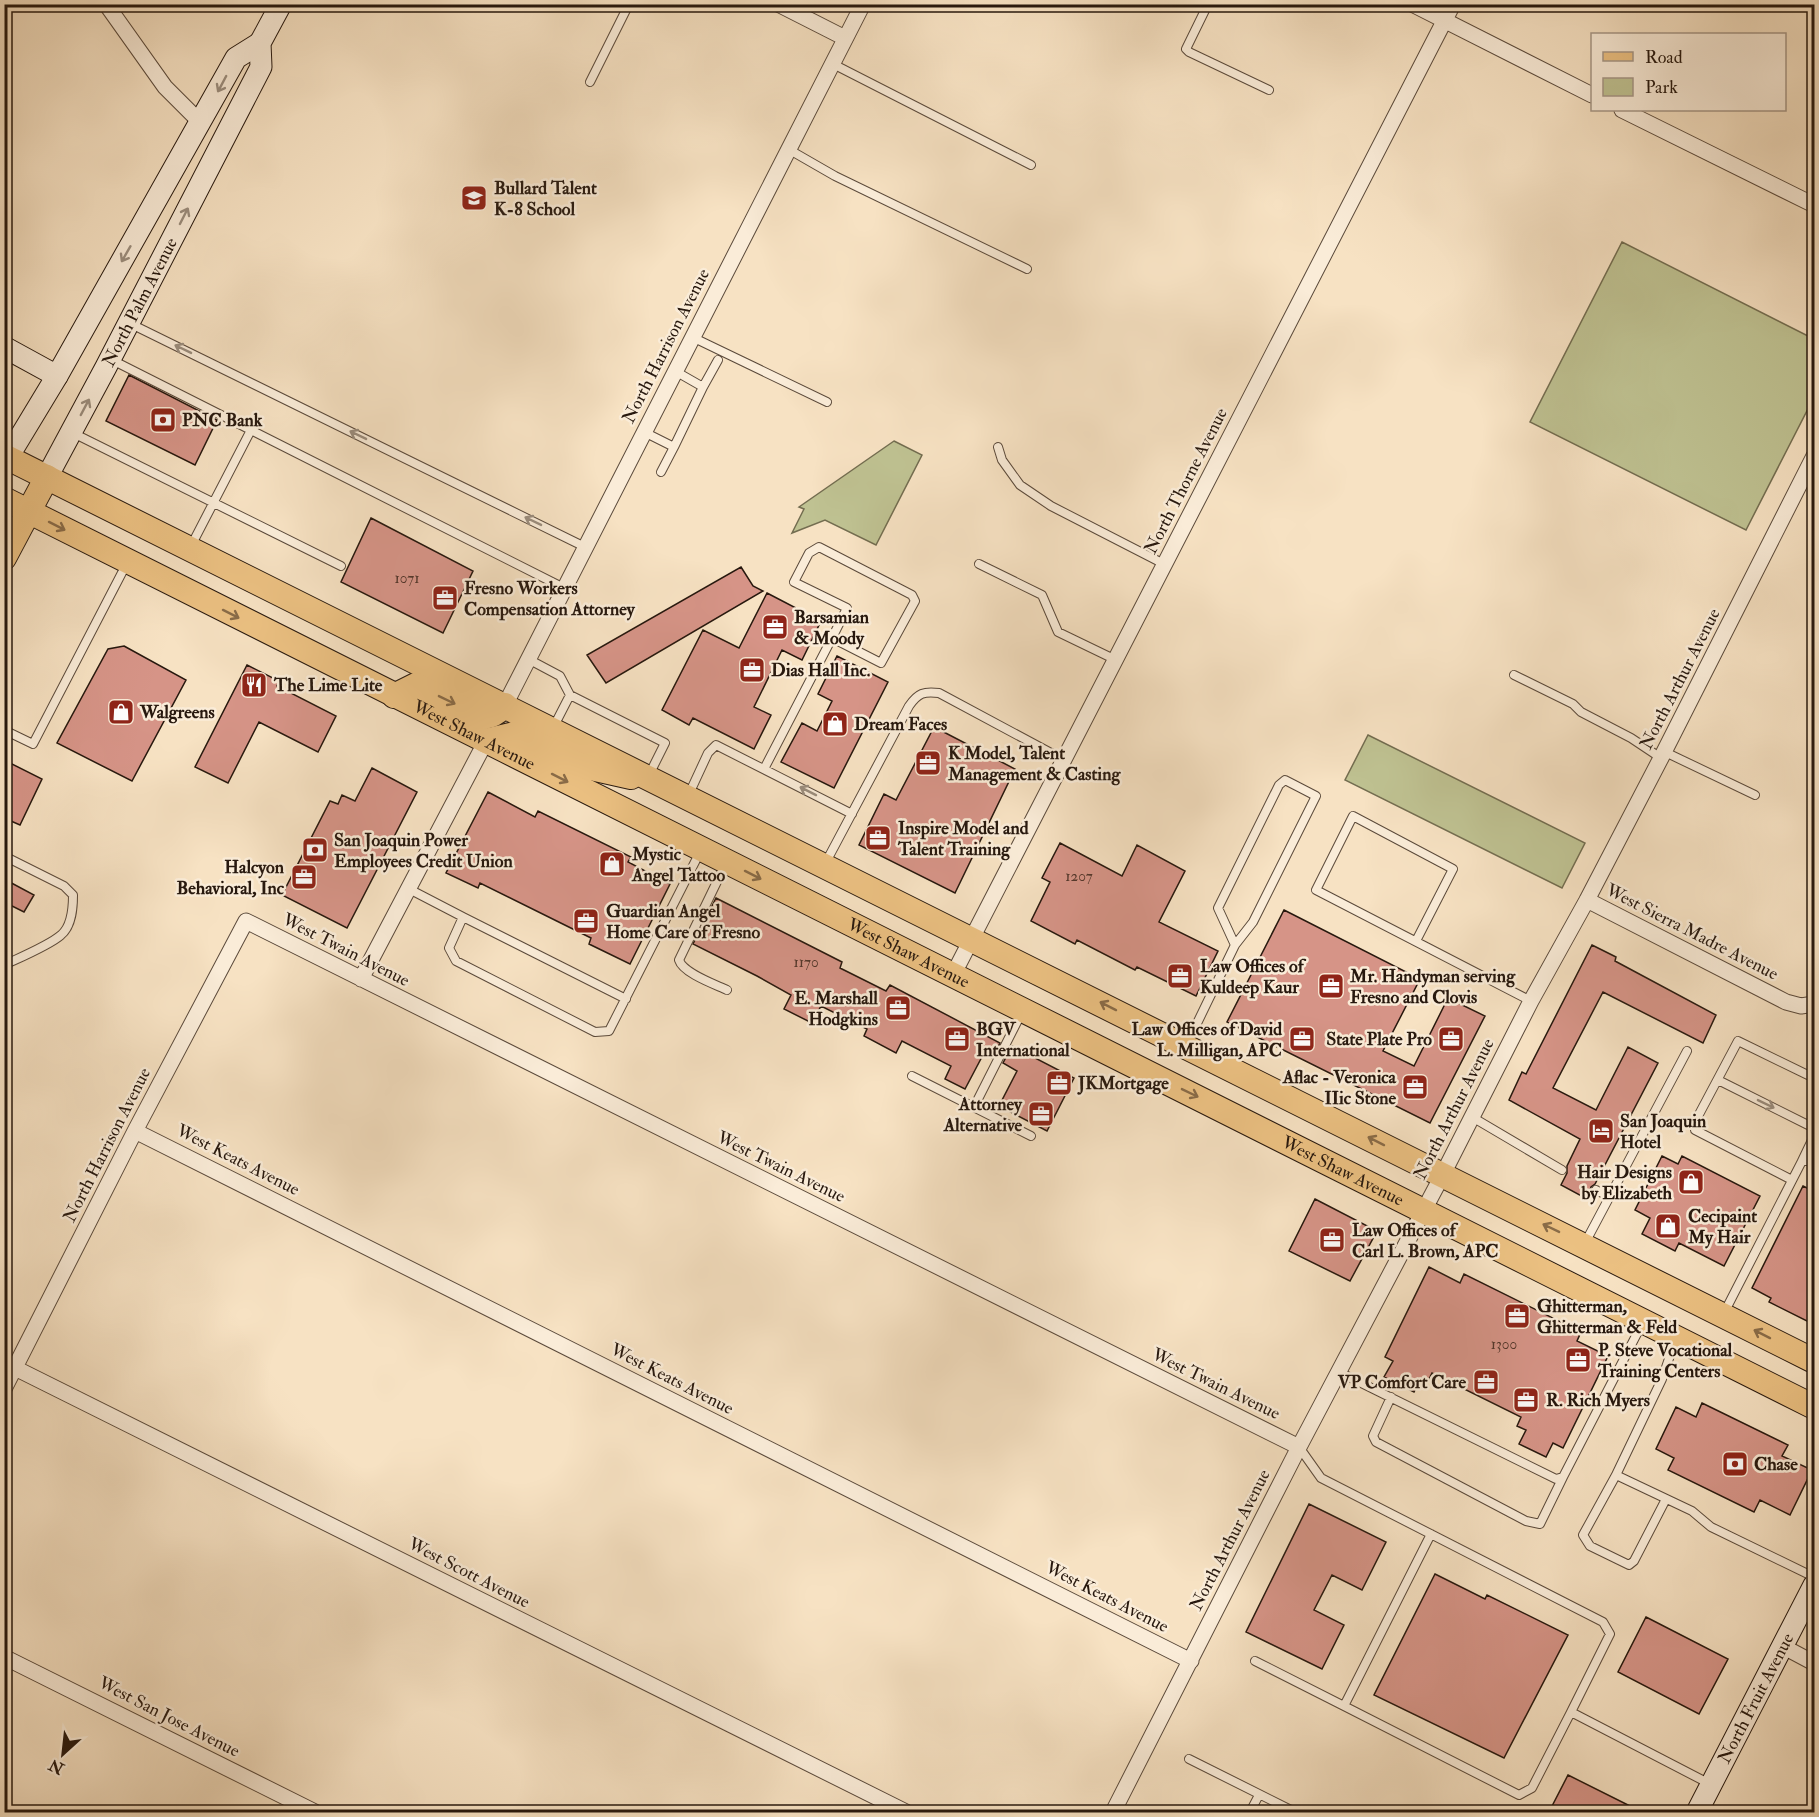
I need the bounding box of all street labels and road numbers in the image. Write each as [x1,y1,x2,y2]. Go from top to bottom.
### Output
street label: North Palm Avenue [97,233,183,370]
street label: North Harrison Avenue [617,264,715,427]
street label: North Thorne Avenue [1139,404,1233,558]
street label: North Arthur Avenue [1634,604,1726,753]
street label: West Shaw Avenue [408,694,540,775]
street label: West Sierra Madre Avenue [1601,878,1782,986]
street label: West Twain Avenue [278,908,414,992]
street label: West Shaw Avenue [843,912,974,993]
street label: North Arthur Avenue [1408,1034,1500,1183]
street label: North Harrison Avenue [58,1063,156,1226]
street label: West Keats Avenue [172,1119,304,1201]
street label: West Twain Avenue [712,1126,849,1208]
street label: West Shaw Avenue [1277,1130,1408,1211]
street label: West Keats Avenue [606,1338,738,1420]
street label: West Twain Avenue [1147,1343,1284,1425]
street label: North Arthur Avenue [1184,1465,1276,1614]
street label: West Scott Avenue [403,1532,534,1614]
street label: West Keats Avenue [1041,1556,1173,1638]
street label: North Fruit Avenue [1713,1629,1799,1767]
street label: West San Jose Avenue [94,1671,244,1763]

